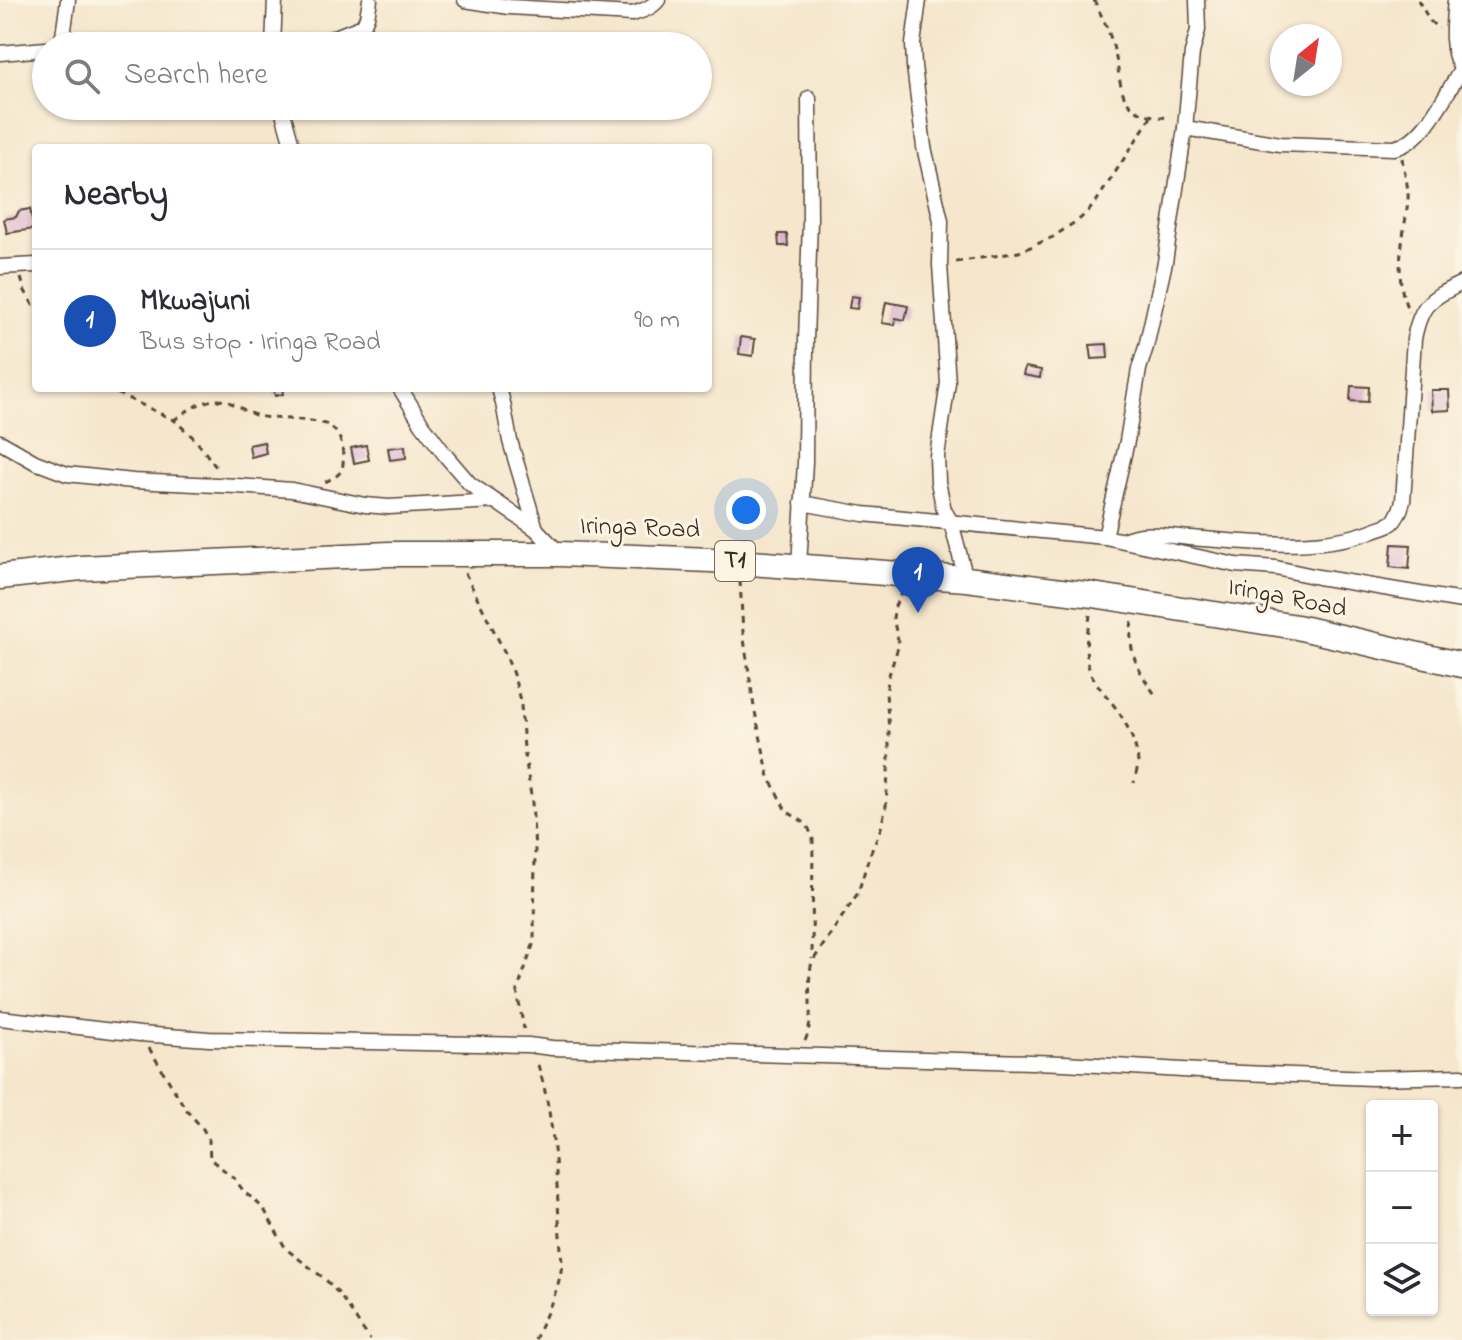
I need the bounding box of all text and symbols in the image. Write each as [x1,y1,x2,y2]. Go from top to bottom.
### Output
north arrow [1270,24,1342,96]
search box [32,32,712,120]
icon: search [60,54,104,98]
text: Search here [124,54,268,98]
text: Nearby [64,171,168,221]
text: Mkwajuni [140,280,251,324]
text: 1 [86,302,94,340]
text: 90 m [634,302,680,340]
text: Bus stop · Iringa Road [140,324,381,362]
your location [726,490,766,530]
street label: Iringa Road [579,508,701,550]
road number: T1 [715,541,755,581]
pin: 1 [892,547,944,613]
street label: Iringa Road [1224,569,1350,629]
map controls [1366,1100,1438,1316]
button: + [1366,1100,1438,1172]
button: − [1366,1172,1438,1244]
button: layers [1366,1244,1438,1316]

